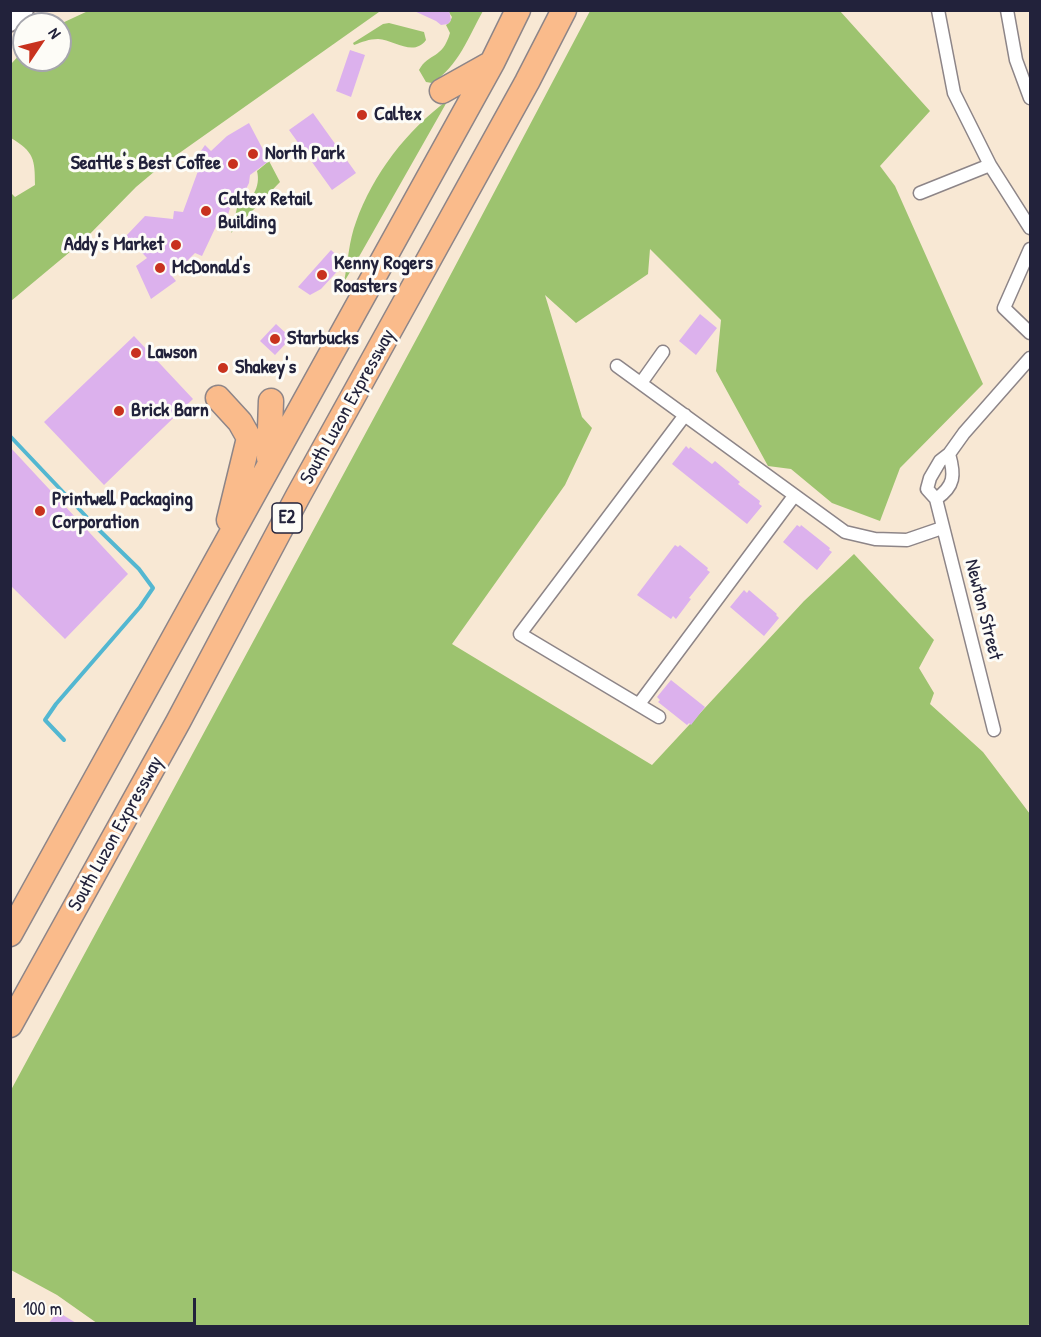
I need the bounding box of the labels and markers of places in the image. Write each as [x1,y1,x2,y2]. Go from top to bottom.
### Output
place label: Caltex [374,103,422,127]
marker: Caltex [355,108,369,122]
place label: North Park [265,142,345,166]
marker: North Park [246,147,260,161]
place label: Seattle's Best Coffee [71,152,221,176]
marker: Seattle's Best Coffee [226,157,240,171]
place label: Caltex Retail Building [218,188,312,235]
marker: Caltex Retail Building [199,204,213,218]
place label: Addy's Market [64,233,164,257]
marker: Addy's Market [169,238,183,252]
place label: Kenny Rogers Roasters [334,252,433,299]
place label: McDonald's [172,256,250,280]
marker: McDonald's [153,261,167,275]
marker: Kenny Rogers Roasters [315,268,329,282]
place label: Starbucks [287,327,359,351]
marker: Starbucks [268,332,282,346]
place label: Lawson [148,341,197,365]
marker: Lawson [129,346,143,360]
place label: Shakey's [235,356,296,380]
marker: Shakey's [216,361,230,375]
place label: Brick Barn [131,399,209,423]
marker: Brick Barn [112,404,126,418]
place label: Printwell Packaging Corporation [52,488,193,535]
marker: Printwell Packaging Corporation [33,504,47,518]

